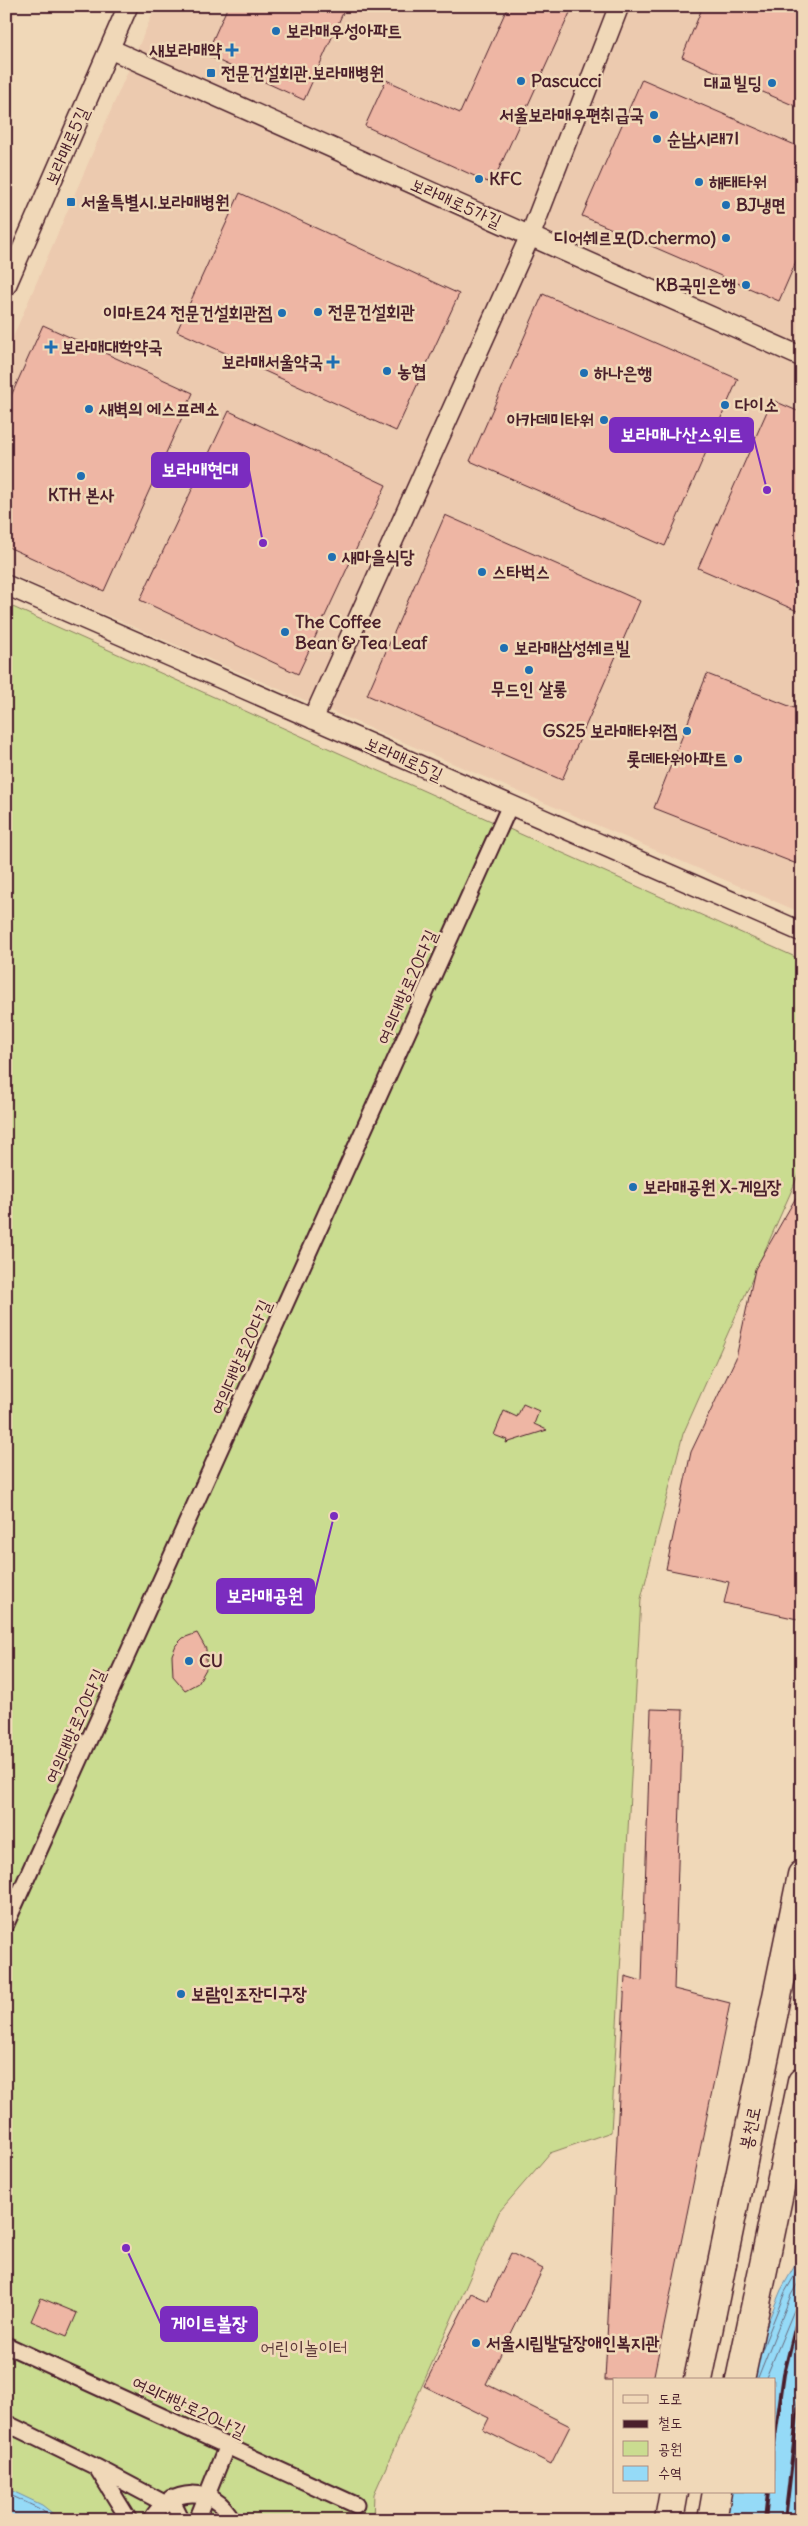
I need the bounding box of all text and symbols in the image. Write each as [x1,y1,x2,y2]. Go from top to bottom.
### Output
place label: 보라매우성아파트 [286,19,402,42]
marker: 보라매우성아파트 [270,25,282,37]
place label: 새보라매약 [149,38,223,61]
marker: 새보라매약 [226,44,238,56]
place label: 전문건설회관.보라매병원 [221,61,384,84]
marker: 전문건설회관.보라매병원 [205,67,217,79]
place label: Pascucci [531,69,602,92]
place label: 대교빌딩 [704,71,762,94]
marker: Pascucci [515,75,527,87]
marker: 대교빌딩 [766,77,778,89]
street label: 보라매로5길 [39,103,94,188]
place label: 서울보라매우편취급국 [499,103,644,126]
marker: 서울보라매우편취급국 [648,109,660,121]
place label: 순남시래기 [667,127,739,150]
marker: 순남시래기 [651,133,663,145]
place label: KFC [489,167,522,190]
place label: 해태타워 [709,170,767,193]
street label: 보라매로5가길 [407,172,506,233]
marker: KFC [473,173,485,185]
marker: 해태타워 [693,176,705,188]
place label: 서울특별시.보라매병원 [81,190,230,213]
place label: BJ냉면 [736,193,786,216]
marker: 서울특별시.보라매병원 [65,196,77,208]
marker: BJ냉면 [720,199,732,211]
place label: 디어쉐르모(D.chermo) [554,226,716,249]
marker: 디어쉐르모(D.chermo) [720,232,732,244]
place label: KB국민은행 [655,273,736,296]
marker: KB국민은행 [740,279,752,291]
place label: 전문건설회관 [328,300,415,323]
place label: 이마트24 전문건설회관점 [103,301,273,324]
marker: 전문건설회관 [312,306,324,318]
marker: 이마트24 전문건설회관점 [276,307,288,319]
place label: 보라매대학약국 [61,335,162,358]
marker: 보라매대학약국 [45,341,57,353]
place label: 보라매서울약국 [222,350,323,373]
marker: 보라매서울약국 [327,356,339,368]
place label: 농협 [397,359,426,382]
place label: 하나은행 [594,361,652,384]
marker: 농협 [381,365,393,377]
marker: 하나은행 [578,367,590,379]
place label: 다이소 [735,393,778,416]
place label: 새벽의 에스프레소 [98,397,219,420]
marker: 다이소 [719,399,731,411]
marker: 새벽의 에스프레소 [83,403,95,415]
place label: 아카데미타워 [507,408,594,431]
marker: 아카데미타워 [598,414,610,426]
callout: 보라매나산스위트 [610,418,753,452]
text: 보라매나산스위트 [621,422,743,446]
callout: 보라매현대 [152,453,249,487]
text: 보라매현대 [162,457,238,481]
marker: KTH 본사 [75,470,87,482]
place label: KTH 본사 [48,483,115,506]
place label: 새마을식당 [341,545,415,568]
marker: 새마을식당 [326,551,338,563]
place label: 스타벅스 [492,560,550,583]
marker: 스타벅스 [476,566,488,578]
place label: The Coffee Bean & Tea Leaf [295,610,428,654]
marker: The Coffee Bean & Tea Leaf [279,626,291,638]
place label: 보라매삼성쉐르빌 [514,636,630,659]
marker: 보라매삼성쉐르빌 [498,642,510,654]
marker: 무드인 살롱 [523,664,535,676]
place label: 무드인 살롱 [491,677,567,700]
place label: GS25 보라매타워점 [543,719,678,742]
marker: GS25 보라매타워점 [681,725,693,737]
street label: 보라매로5길 [362,731,447,786]
place label: 롯데타워아파트 [627,747,728,770]
marker: 롯데타워아파트 [732,753,744,765]
street label: 여의대방로20다길 [371,925,442,1048]
place label: 보라매공원 X-게임장 [643,1175,782,1198]
marker: 보라매공원 X-게임장 [627,1181,639,1193]
street label: 여의대방로20다길 [205,1295,276,1418]
callout: 보라매공원 [217,1579,314,1613]
text: 보라매공원 [227,1583,303,1607]
place label: CU [199,1649,223,1672]
marker: CU [183,1655,195,1667]
street label: 여의대방로20다길 [39,1664,110,1787]
place label: 보람인조잔디구장 [191,1982,307,2005]
marker: 보람인조잔디구장 [175,1988,187,2000]
street label: 봉천로 [734,2104,765,2152]
callout: 게이트볼장 [161,2307,257,2341]
text: 게이트볼장 [171,2311,248,2335]
place label: 서울시립발달장애인복지관 [486,2331,660,2354]
park label: 어린이놀이터 [261,2336,347,2359]
marker: 서울시립발달장애인복지관 [470,2337,482,2349]
street label: 여의대방로20나길 [129,2370,250,2443]
legend [613,2378,776,2494]
text: 도로 [658,2389,682,2408]
text: 철도 [658,2413,682,2432]
text: 공원 [658,2439,682,2458]
text: 수역 [658,2463,682,2482]

